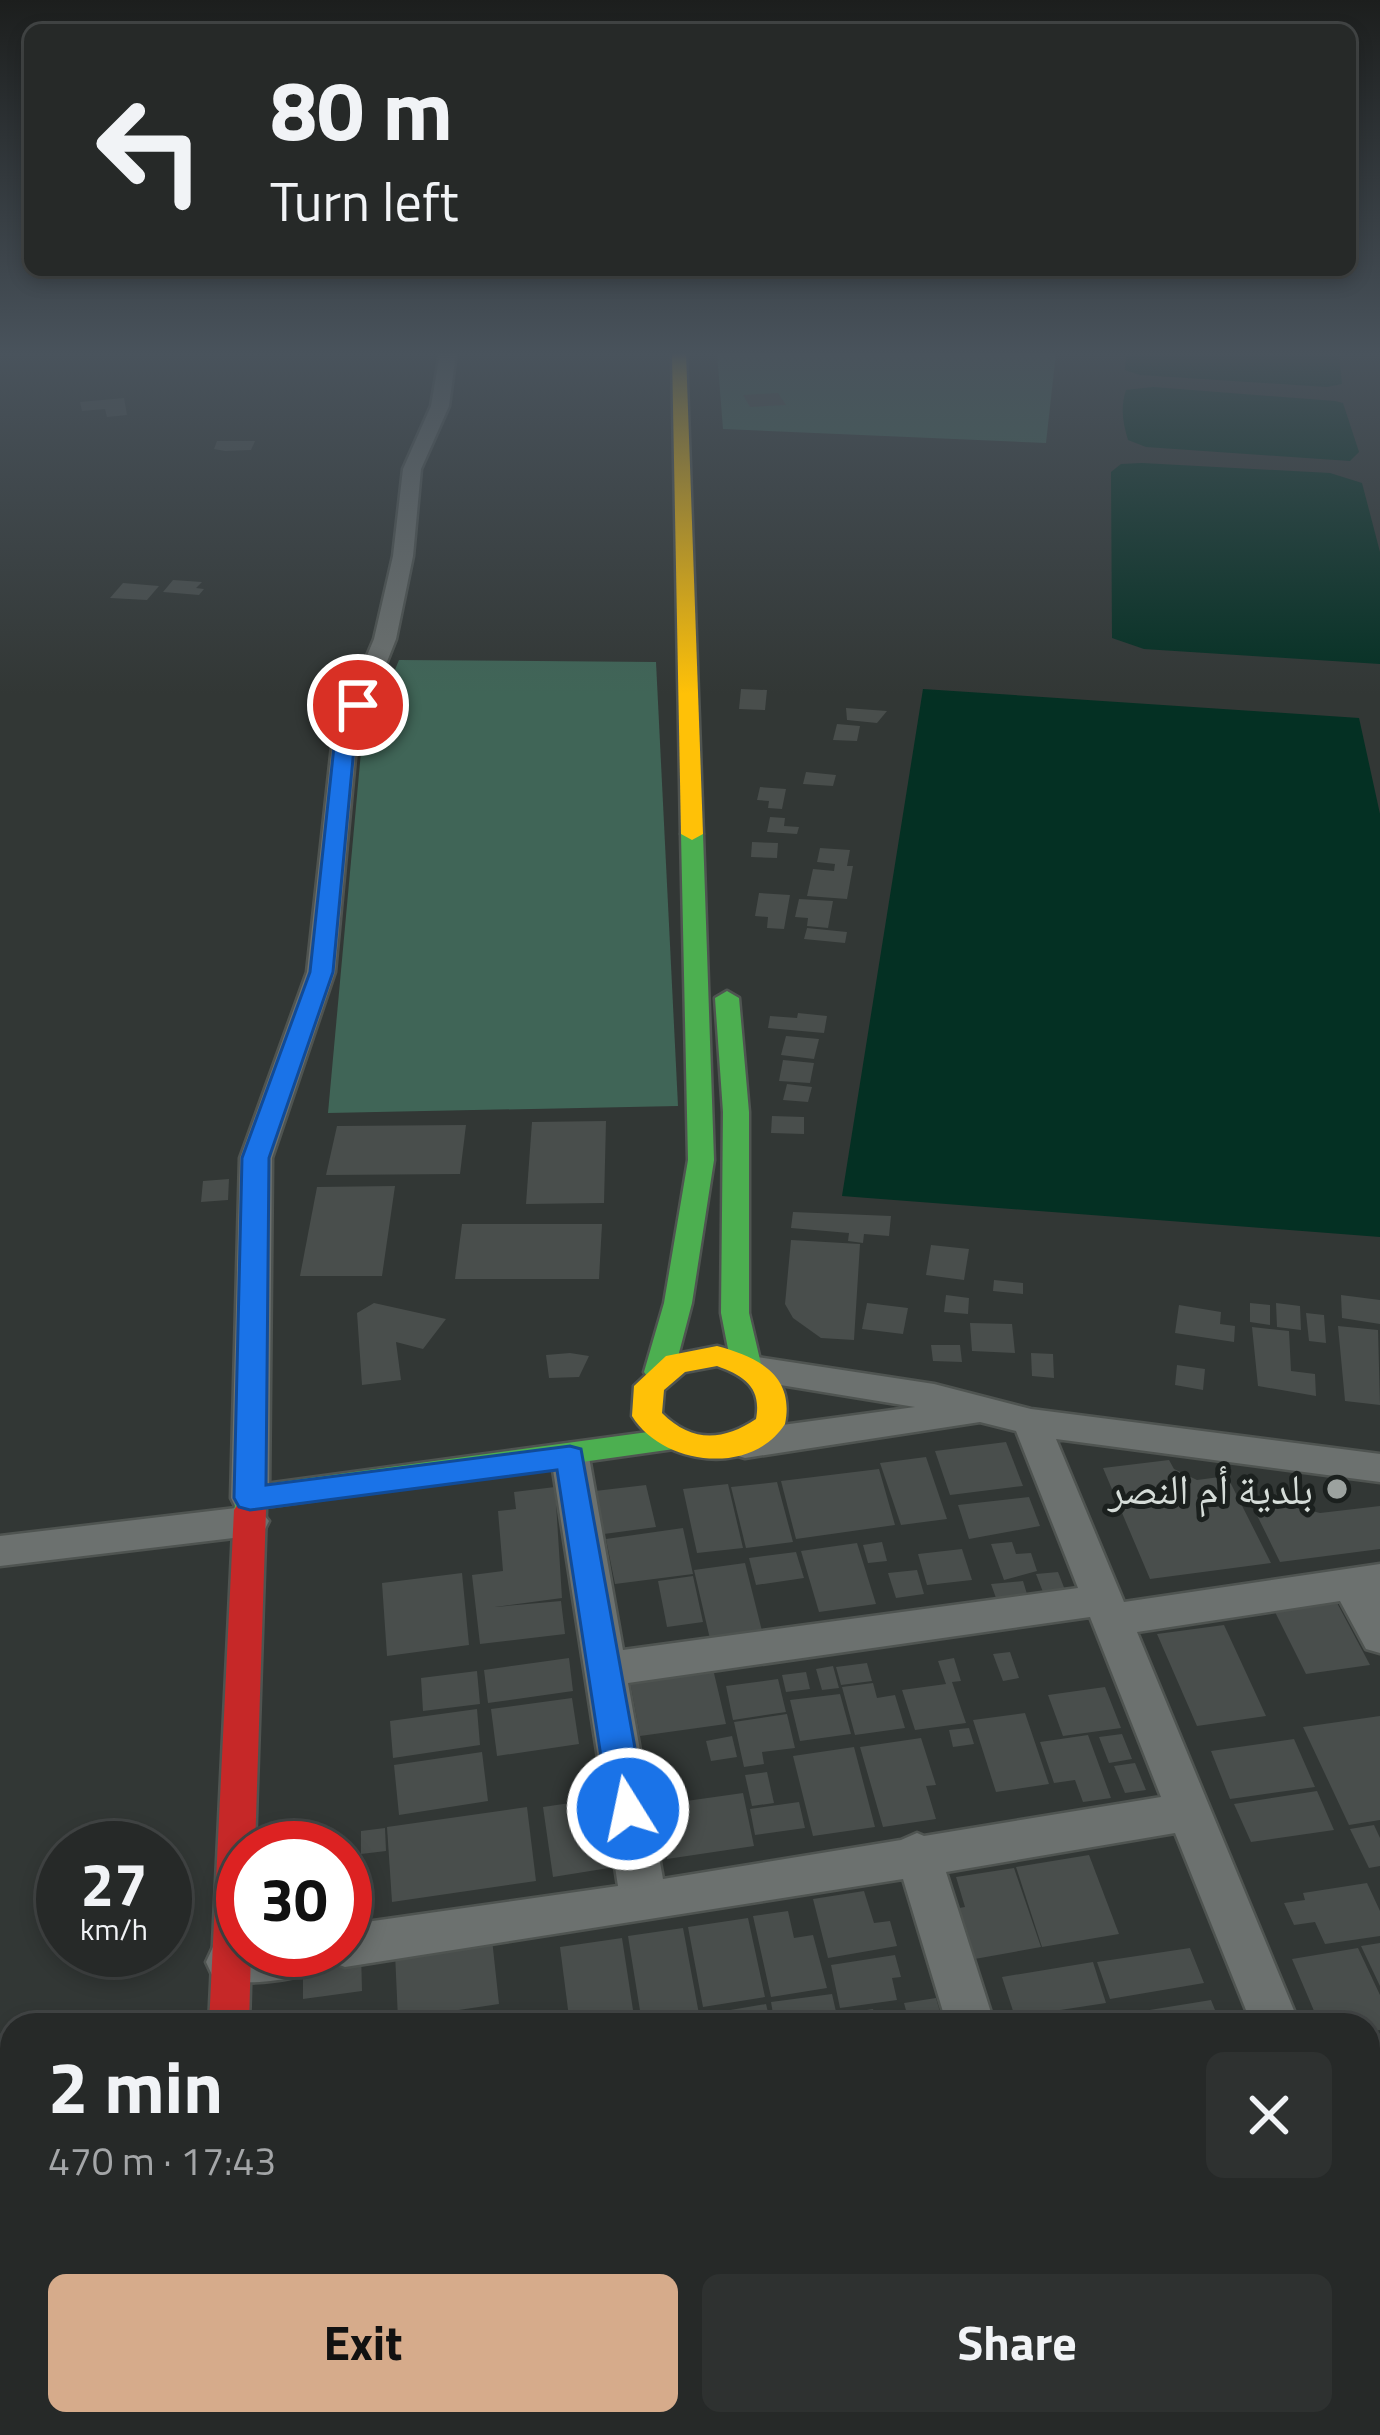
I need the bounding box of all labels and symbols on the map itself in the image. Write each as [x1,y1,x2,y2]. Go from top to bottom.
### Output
pin [307,654,409,756]
place label: بلدية أم النصر [1107,1456,1313,1520]
marker: بلدية أم النصر [1324,1476,1350,1502]
position arrow [565,1746,691,1872]
speed limit sign: 30 [216,1821,372,1977]

